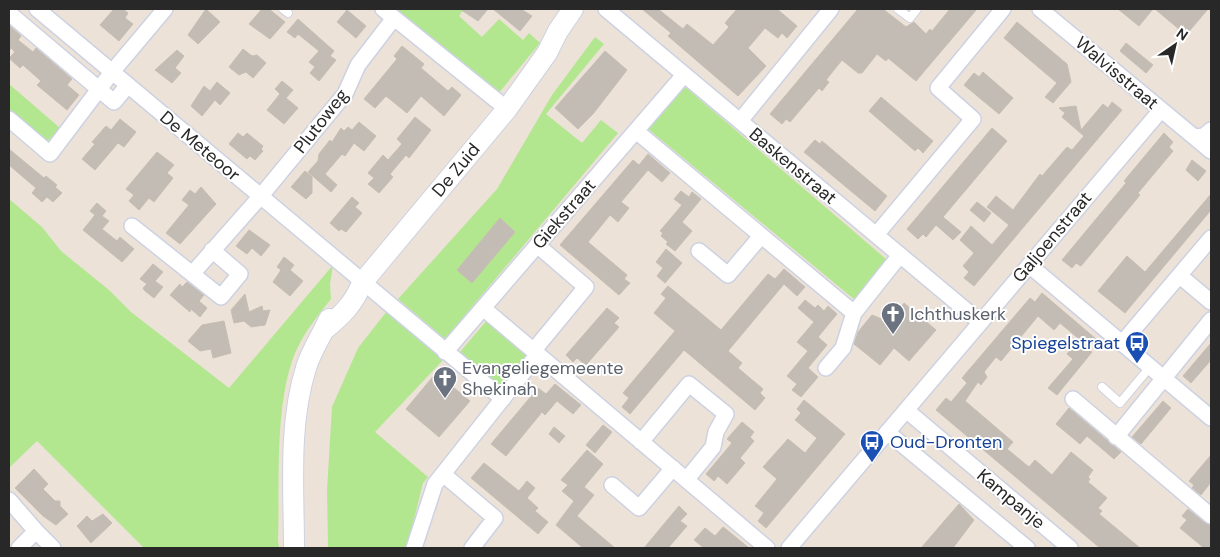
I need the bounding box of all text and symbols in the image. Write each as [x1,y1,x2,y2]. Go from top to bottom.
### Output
north arrow [1150,20,1200,70]
text: N [1173,24,1192,45]
street label: Walvisstraat [1070,31,1164,115]
street label: Plutoweg [288,84,354,158]
street label: De Meteoor [155,105,245,187]
street label: Baskenstraat [744,122,842,210]
street label: De Zuid [427,138,485,202]
street label: Giekstraat [527,174,601,254]
street label: Galjoenstraat [1007,186,1097,288]
church icon: Ichthuskerk [880,301,906,335]
place label: Ichthuskerk [910,302,1006,326]
bus stop icon: Spiegelstraat [1124,330,1150,364]
place label: Spiegelstraat [1011,331,1120,355]
place label: Evangeliegemeente Shekinah [462,356,624,401]
church icon: Evangeliegemeente Shekinah [432,365,458,399]
bus stop icon: Oud-Dronten [859,429,885,463]
place label: Oud-Dronten [890,430,1002,454]
street label: Kampanje [972,463,1050,535]

